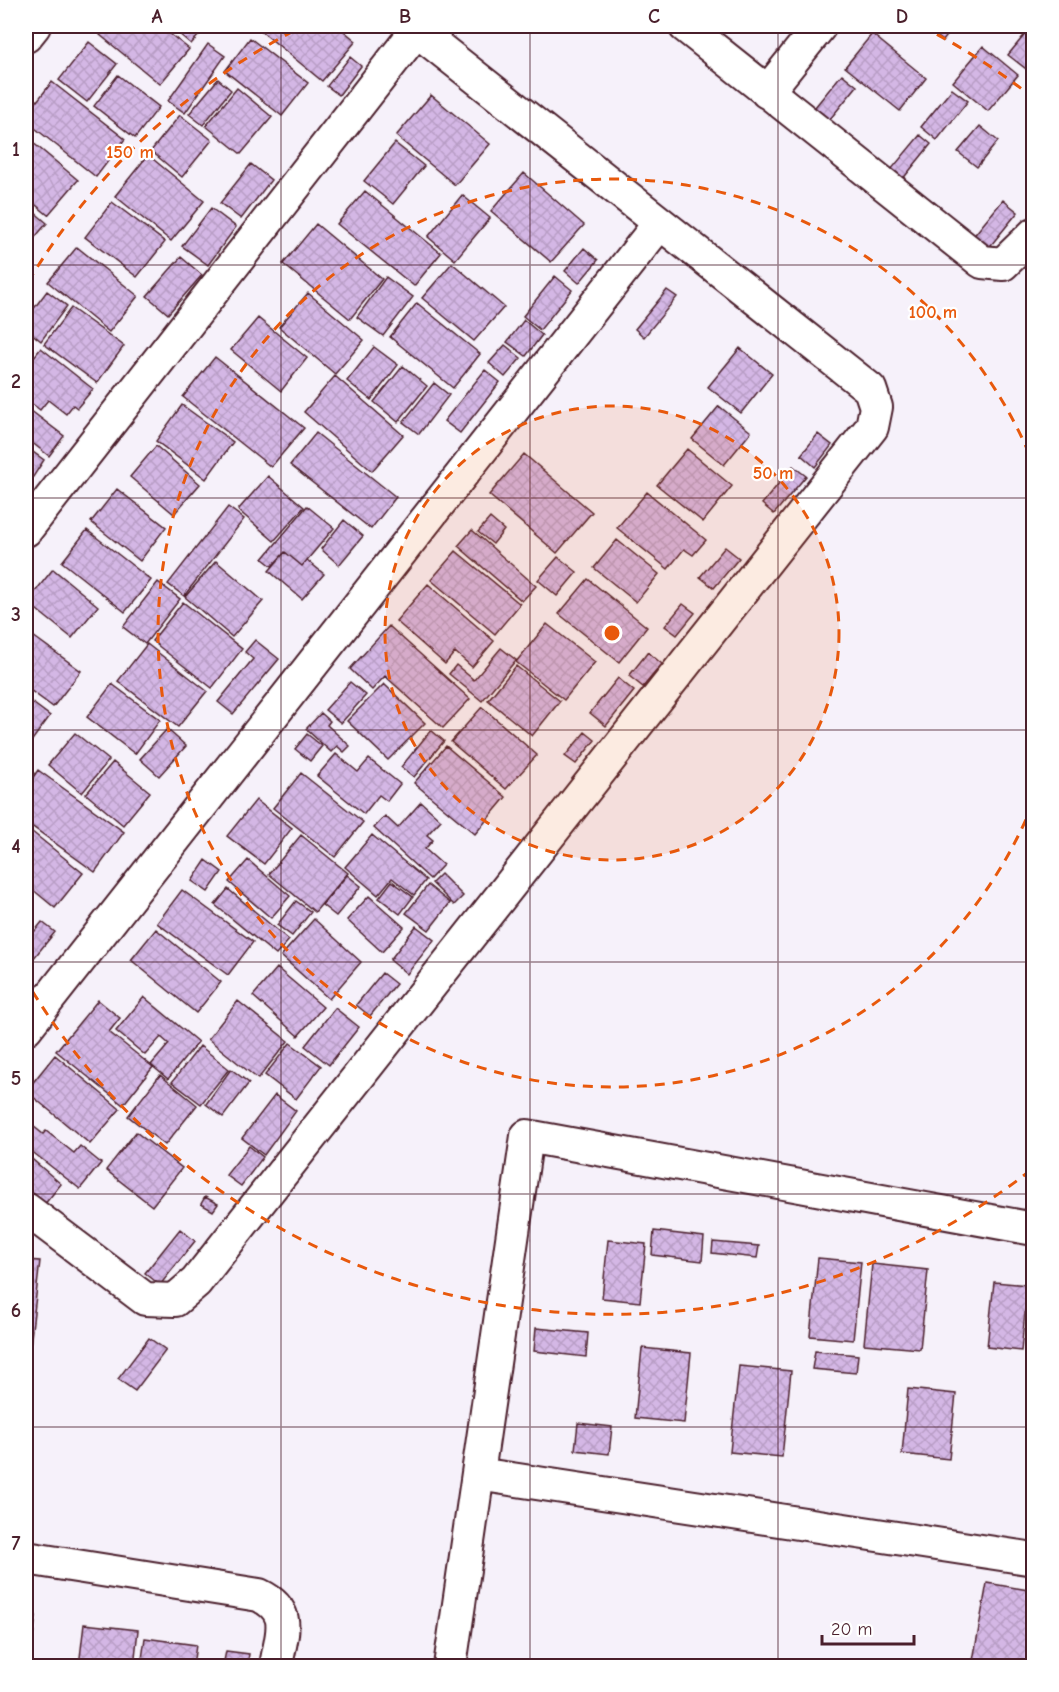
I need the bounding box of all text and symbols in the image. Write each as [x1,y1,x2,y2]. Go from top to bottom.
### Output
text: A [151,5,163,28]
text: B [399,5,411,28]
text: C [648,5,660,28]
text: D [896,5,908,28]
text: 1 [12,138,20,161]
text: 150 m [106,142,154,163]
text: 100 m [909,302,957,323]
text: 2 [11,370,21,393]
text: 50 m [753,463,793,484]
text: 3 [11,603,21,626]
centre of rings [602,623,622,643]
text: 4 [11,835,21,858]
text: 5 [11,1067,21,1090]
text: 6 [11,1299,21,1322]
text: 7 [12,1532,21,1555]
scale bar [822,1608,914,1646]
text: 20 m [831,1619,872,1640]

